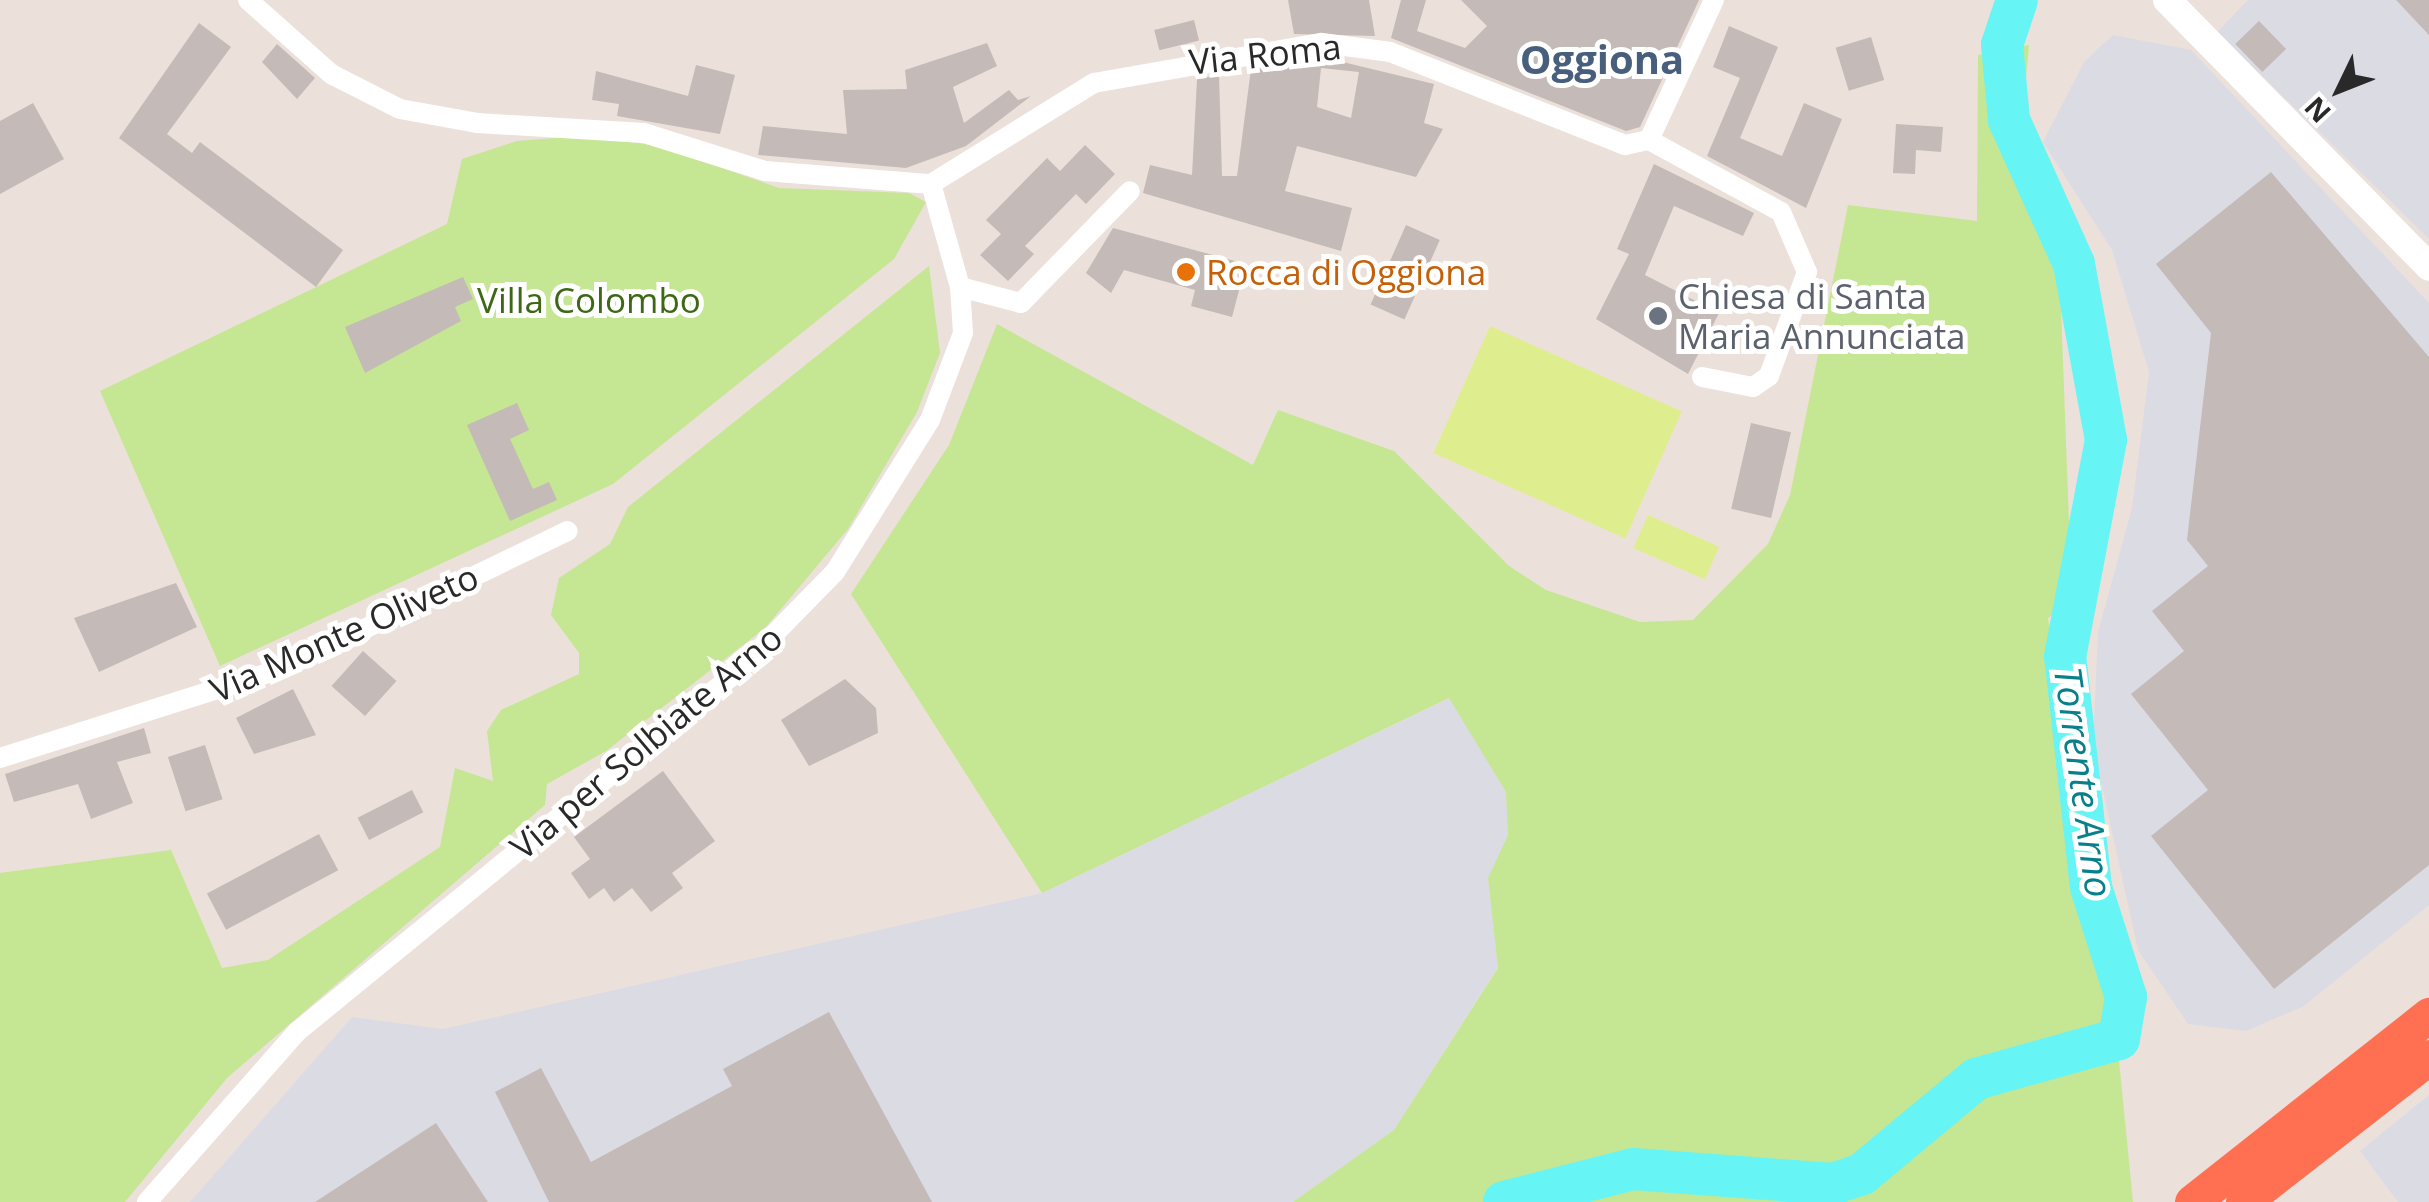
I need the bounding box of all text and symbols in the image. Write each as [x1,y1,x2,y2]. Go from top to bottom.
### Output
street label: Via Roma [1187,25,1343,83]
district label: Oggiona [1520,35,1684,83]
north arrow [2289,40,2389,140]
text: N [2295,89,2339,132]
place label: Rocca di Oggiona [1206,251,1486,293]
marker: Rocca di Oggiona [1175,261,1197,283]
place label: Chiesa di Santa Maria Annunciata [1678,275,1966,357]
park label: Villa Colombo [477,279,701,321]
marker: Chiesa di Santa Maria Annunciata [1647,305,1669,327]
street label: Via Monte Oliveto [203,555,485,711]
street label: Via per Solbiate Arno [502,616,790,868]
water label: Torrente Arno [2045,664,2123,900]

